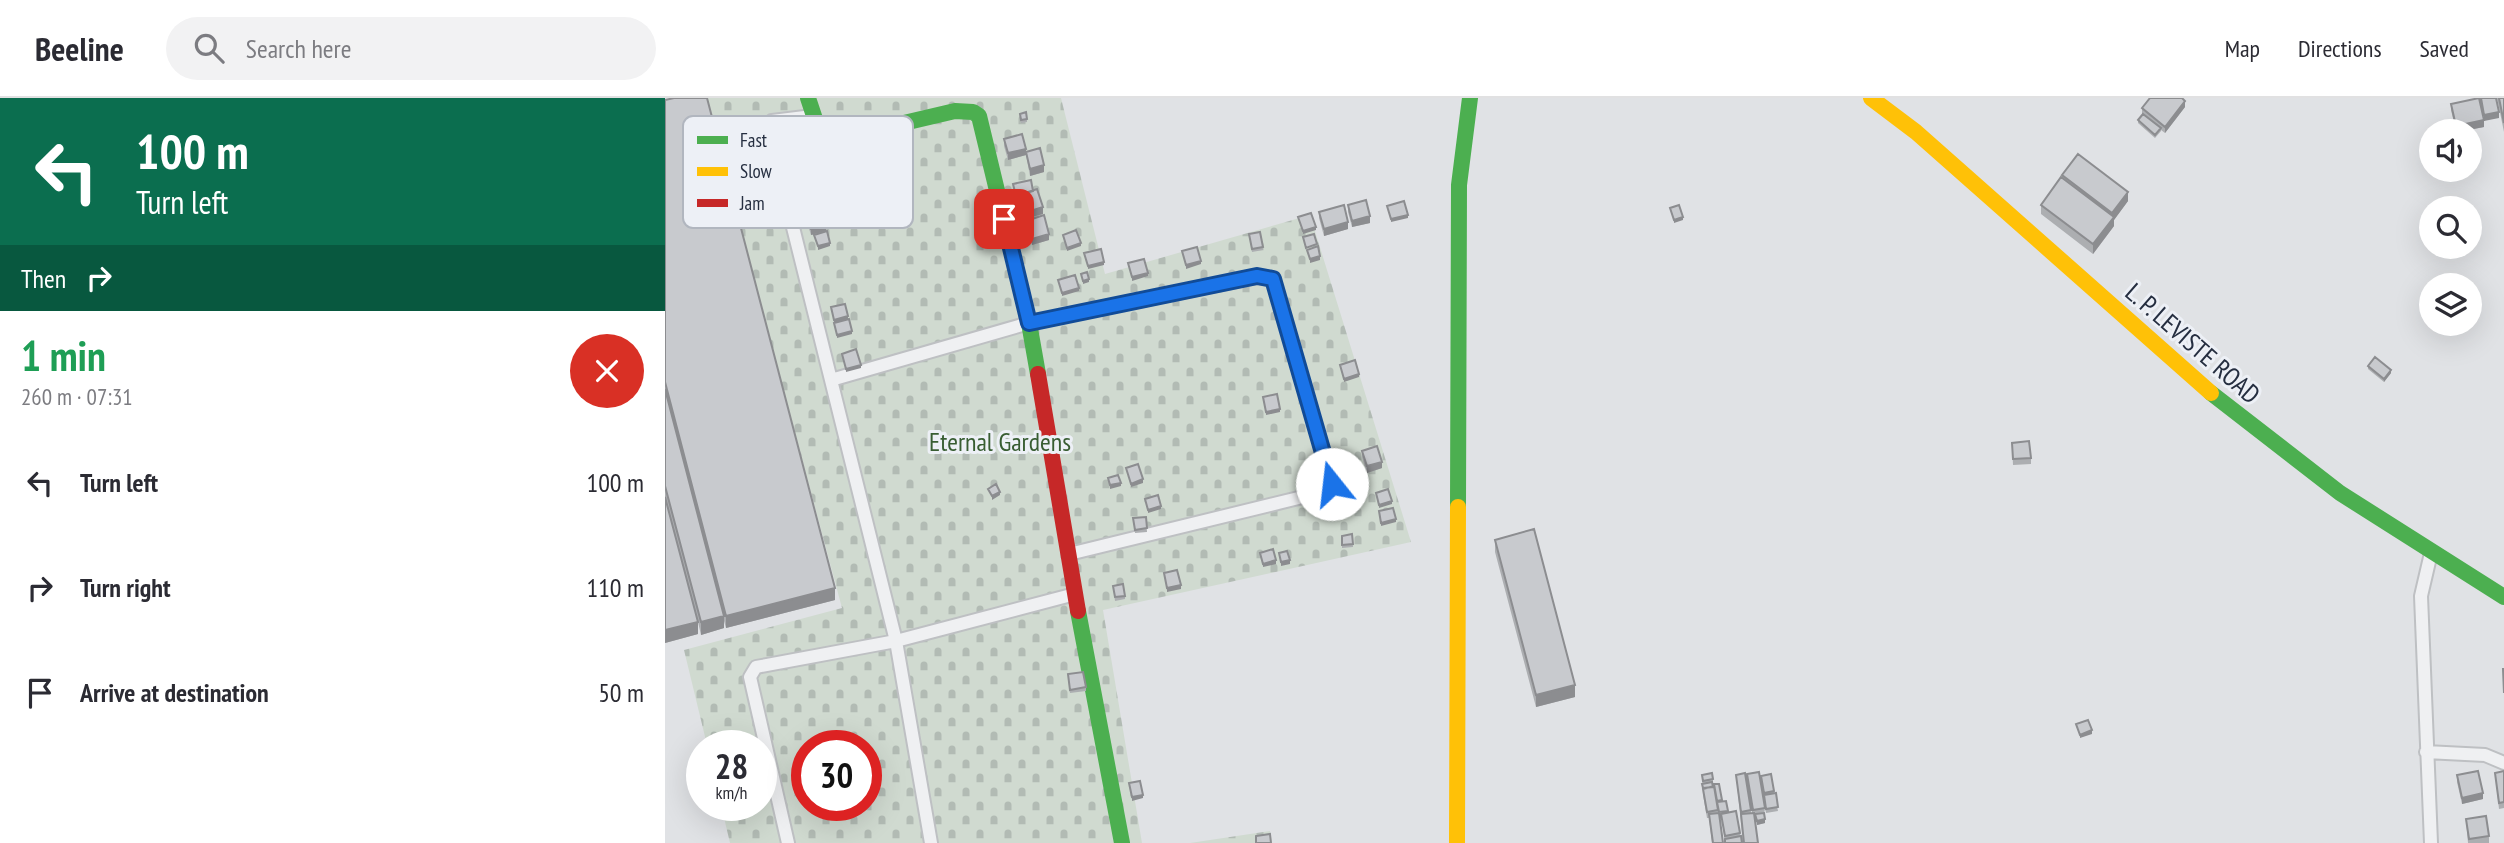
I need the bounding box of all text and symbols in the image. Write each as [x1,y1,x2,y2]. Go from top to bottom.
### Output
search box [166,17,656,80]
text: Beeline [35,27,124,70]
icon: search [190,29,228,67]
text: Search here [246,32,351,65]
text: Map [2225,33,2260,64]
text: Directions [2298,33,2382,64]
text: Saved [2420,33,2469,64]
legend [683,116,913,228]
text: 100 m [136,119,249,183]
map controls [2419,119,2482,336]
button: sound [2419,119,2482,182]
icon: left [21,126,112,217]
text: Fast [740,128,768,152]
text: Slow [740,159,773,183]
text: Turn left [136,181,228,223]
pin [974,189,1034,249]
text: Jam [739,191,765,215]
button: search [2419,196,2482,259]
icon: arrive [985,200,1023,238]
icon: right [80,259,118,297]
text: Then [21,262,66,295]
button: layers [2419,273,2482,336]
street label: L. P. LEVISTE ROAD [2119,276,2267,410]
text: 1 min [21,328,106,383]
button: close [570,334,644,408]
text: 260 m · 07:31 [21,382,133,411]
park label: Eternal Gardens [929,425,1071,458]
position arrow [1295,447,1369,521]
icon: left [21,464,59,502]
text: Turn left [80,466,158,499]
text: 100 m [586,466,644,499]
icon: right [21,569,59,607]
text: Turn right [80,571,171,604]
text: 110 m [586,571,644,604]
icon: arrive [21,674,59,712]
text: Arrive at destination [80,676,269,709]
text: 50 m [598,676,644,709]
speed limit sign: 30 [791,730,882,821]
text: 28 [715,743,748,789]
text: km/h [716,781,747,804]

